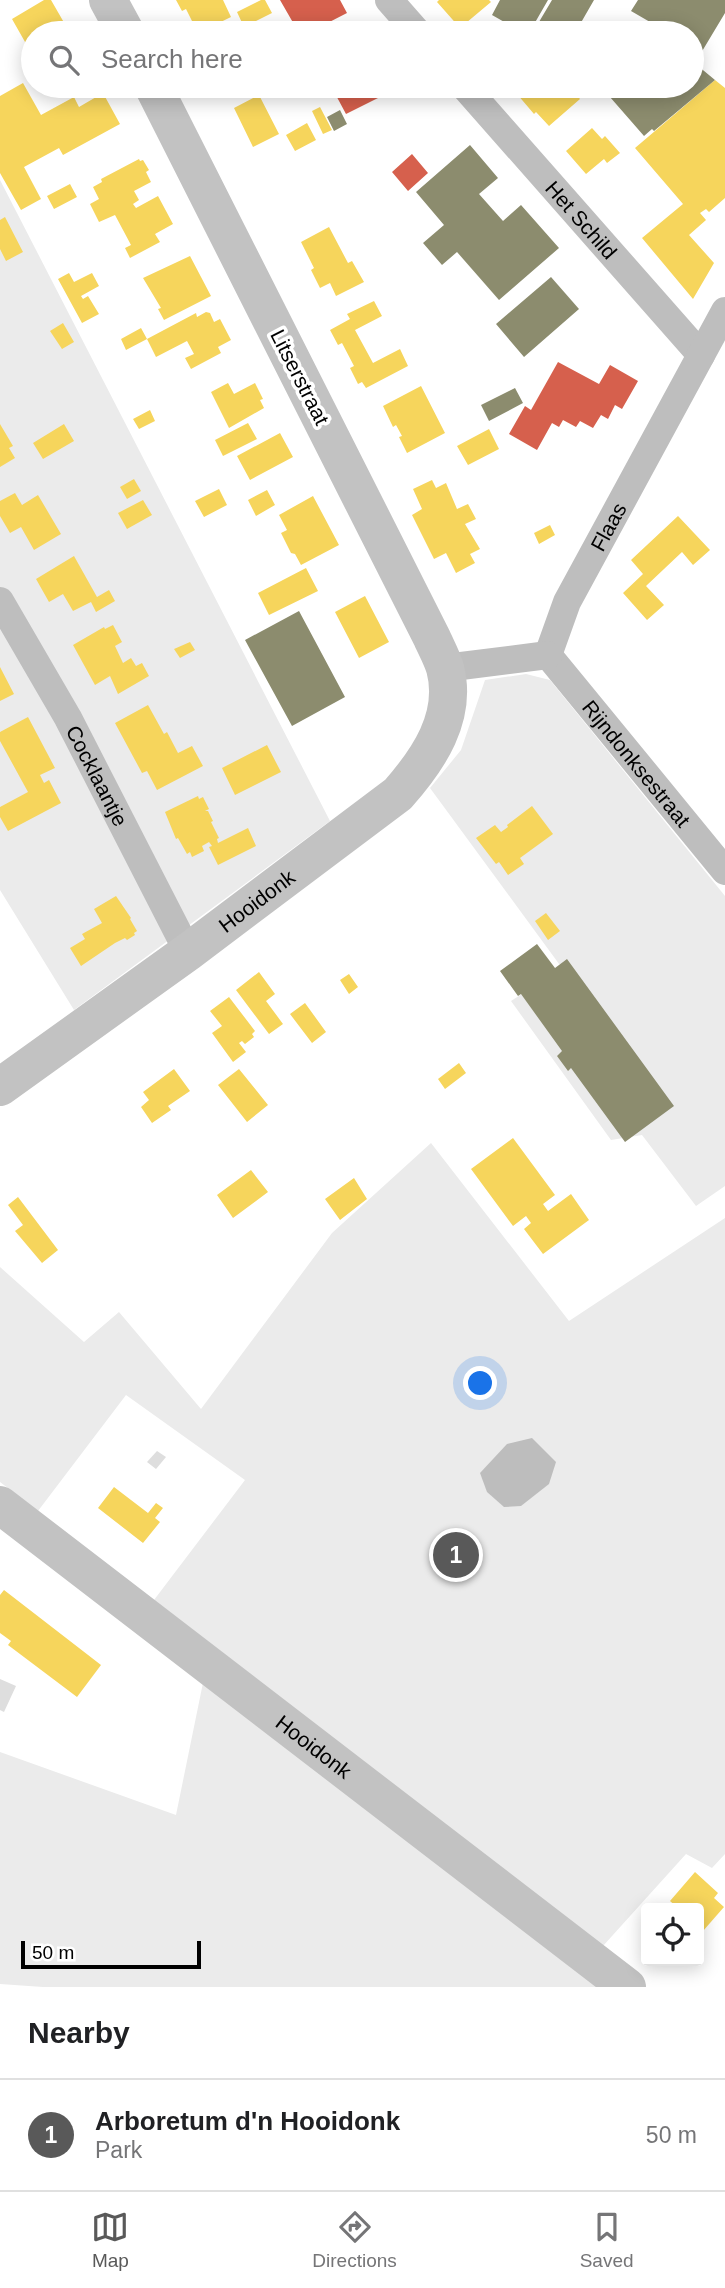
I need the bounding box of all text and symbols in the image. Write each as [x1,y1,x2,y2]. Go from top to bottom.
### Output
search box [21,21,704,98]
icon: search [45,41,83,79]
text: Search here [101,44,243,74]
street label: Het Schild [541,176,622,263]
street label: Litserstraat [266,326,334,429]
street label: Flaas [586,499,630,555]
street label: Rijndonksestraat [578,695,695,831]
street label: Cocklaantje [62,721,133,830]
street label: Hooidonk [214,864,299,936]
your location [463,1366,497,1400]
pin: 1 [433,1529,479,1581]
street label: Hooidonk [272,1710,357,1783]
map controls [641,1903,704,1966]
button: locate [641,1903,704,1966]
scale bar [21,1938,201,1970]
text: 50 m [32,1942,74,1963]
text: Nearby [28,2016,130,2049]
text: Arboretum d'n Hooidonk [95,2106,400,2136]
text: 1 [45,2122,57,2148]
text: 50 m [646,2122,697,2148]
text: Park [95,2137,142,2163]
tab: Map [91,2208,129,2272]
tab: Directions [312,2208,397,2272]
tab: Saved [580,2208,634,2272]

